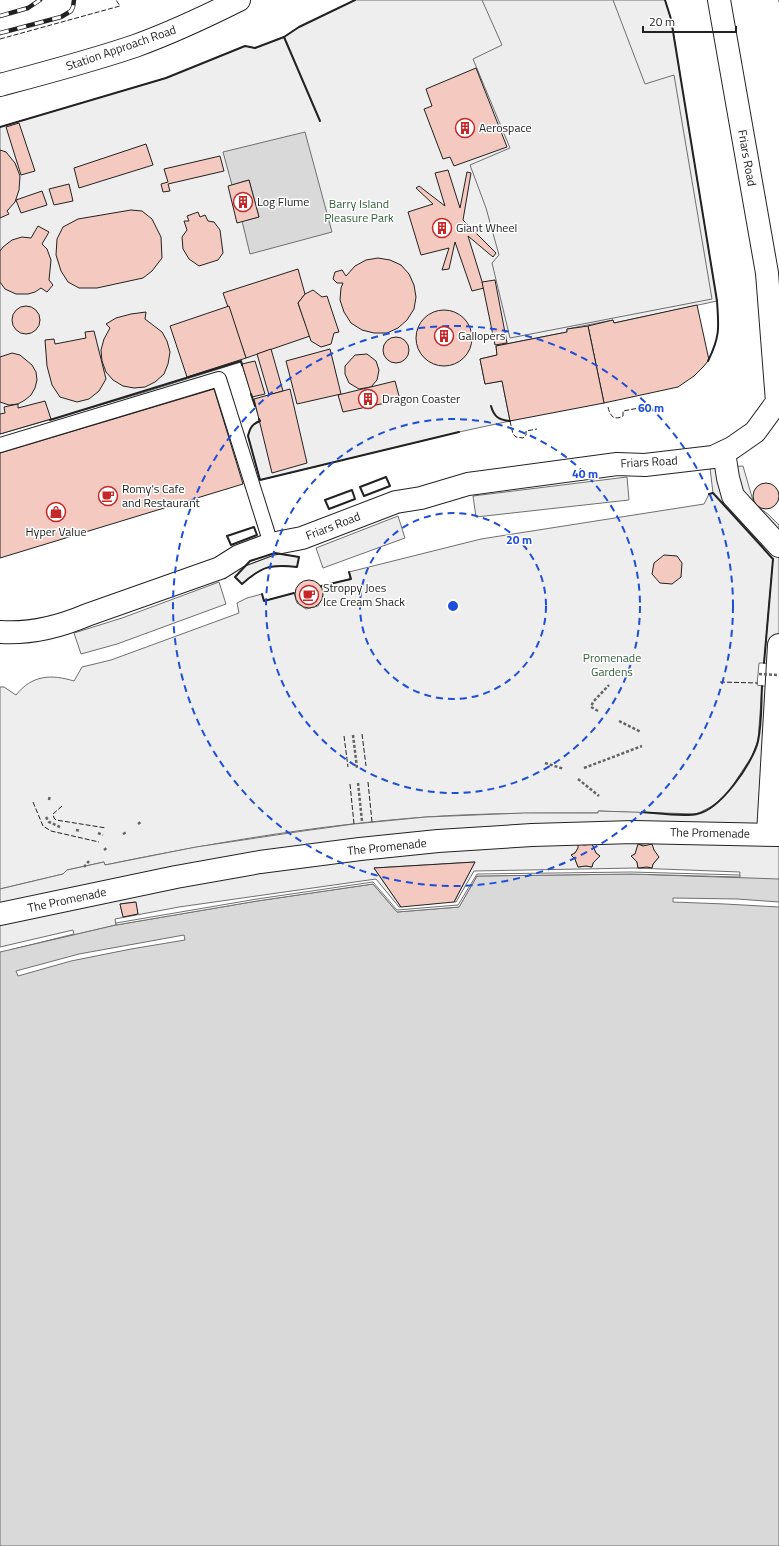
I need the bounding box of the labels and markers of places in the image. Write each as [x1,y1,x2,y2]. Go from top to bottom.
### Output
building icon: Aerospace [454,117,476,139]
place label: Aerospace [479,118,532,137]
building icon: Log Flume [232,191,254,213]
place label: Log Flume [257,192,309,211]
building icon: Giant Wheel [431,217,453,239]
place label: Giant Wheel [456,218,517,237]
building icon: Gallopers [433,325,455,347]
place label: Gallopers [458,326,506,345]
building icon: Dragon Coaster [357,388,379,410]
place label: Dragon Coaster [382,389,460,408]
place label: Romy's Cafe and Restaurant [122,479,201,512]
cafe icon: Romy's Cafe and Restaurant [97,485,119,507]
shop icon: Hyper Value [45,501,67,523]
place label: Hyper Value [26,522,86,541]
place label: Stroppy Joes Ice Cream Shack [323,578,405,611]
cafe icon: Stroppy Joes Ice Cream Shack [298,584,320,606]
centre of rings [446,599,460,613]

